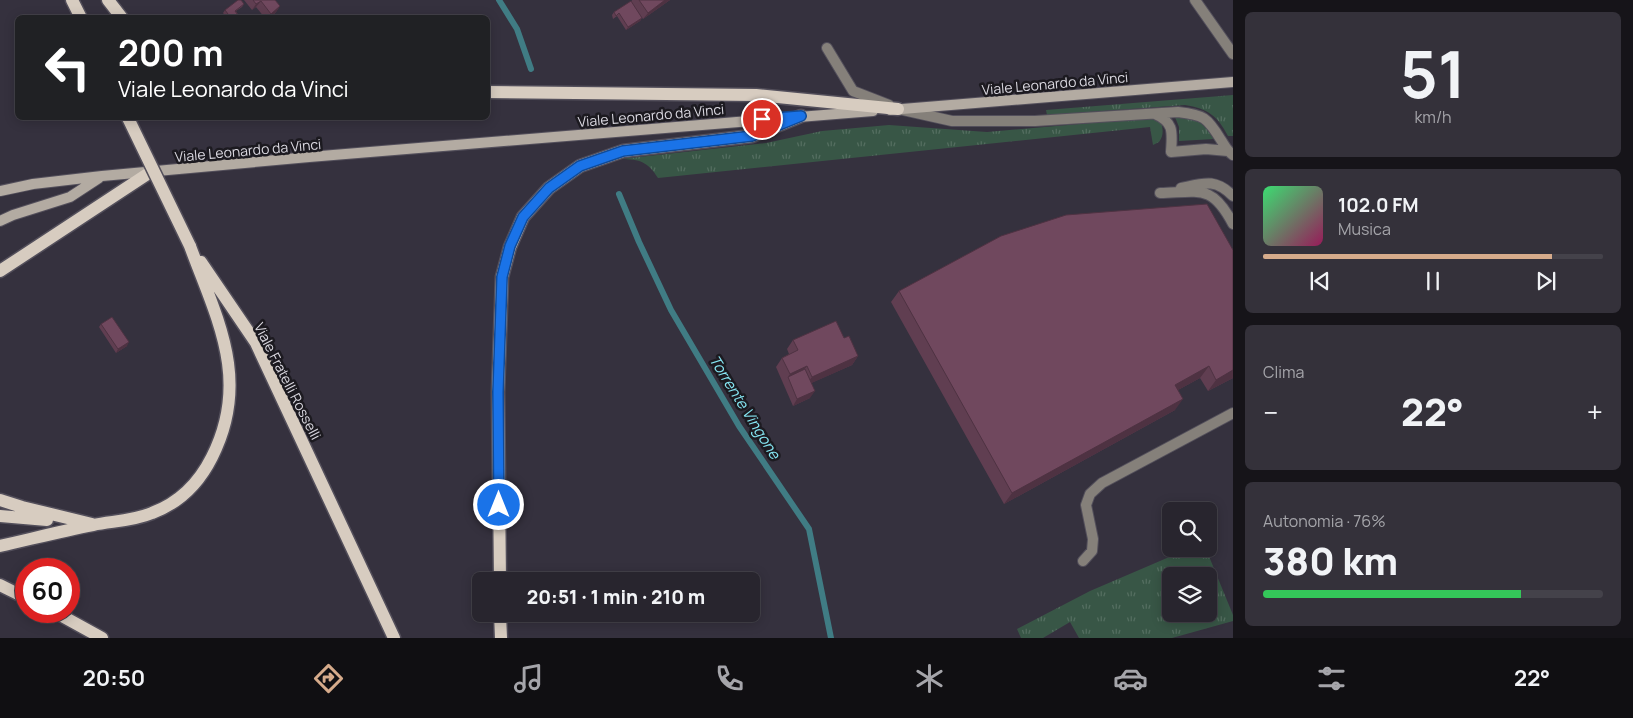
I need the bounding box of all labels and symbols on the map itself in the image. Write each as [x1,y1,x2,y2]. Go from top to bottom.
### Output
street label: Viale Leonardo da Vinci [981,67,1129,99]
pin [741,98,783,140]
street label: Viale Leonardo da Vinci [577,99,725,131]
street label: Viale Leonardo da Vinci [174,134,322,166]
street label: Viale Fratelli Rosselli [250,319,326,443]
water label: Torrente Vingone [705,351,786,464]
position arrow [472,478,524,530]
speed limit sign: 60 [15,558,80,623]

